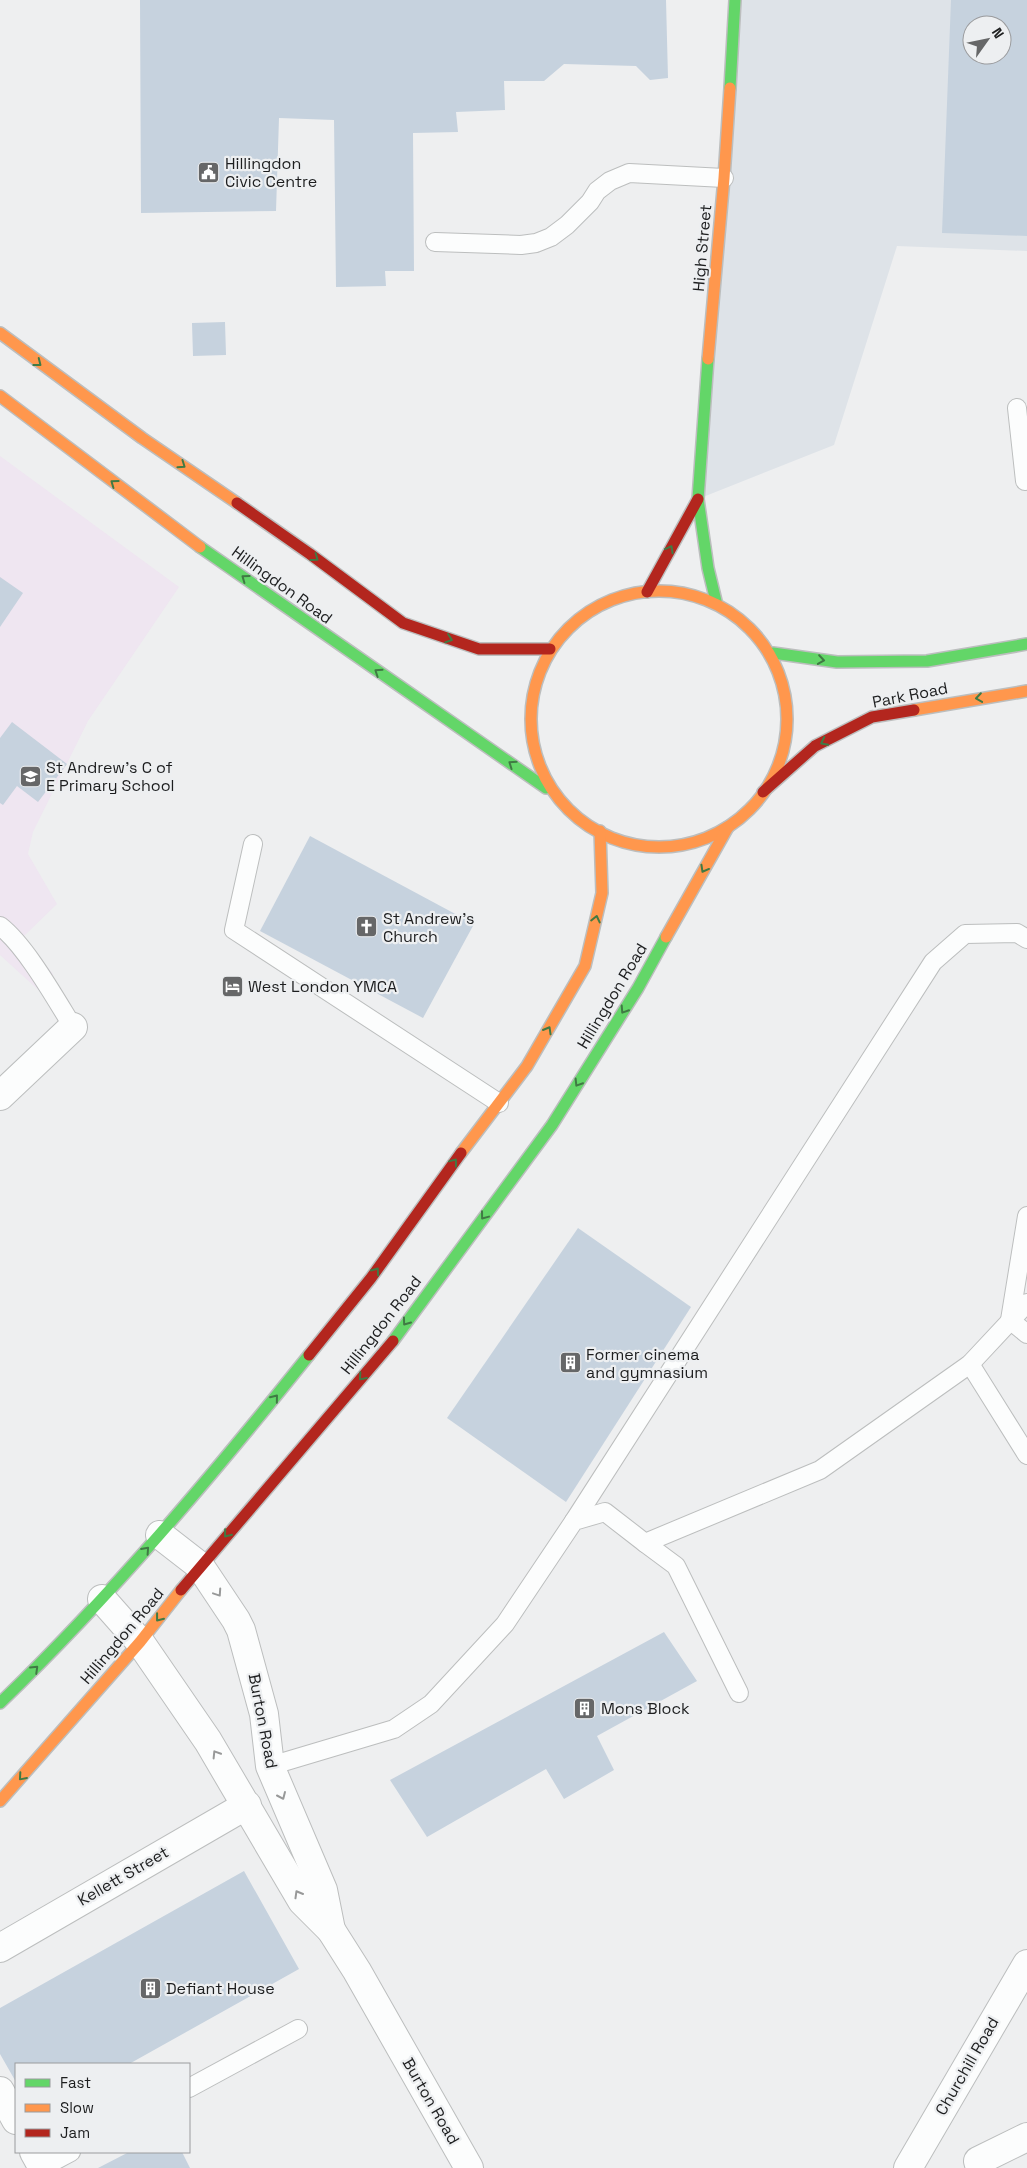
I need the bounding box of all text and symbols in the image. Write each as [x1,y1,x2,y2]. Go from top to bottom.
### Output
north arrow [962,15,1012,65]
text: N [988,24,1008,42]
place label: Hillingdon Civic Centre [225,153,317,192]
public building icon: Hillingdon Civic Centre [197,160,221,184]
street label: High Street [688,204,716,292]
one-way arrow [32,357,41,365]
one-way arrow [176,459,185,468]
one-way arrow [111,480,120,488]
street label: Hillingdon Road [227,541,337,629]
one-way arrow [664,546,674,555]
one-way arrow [309,552,319,561]
one-way arrow [241,575,251,584]
one-way arrow [444,633,452,643]
one-way arrow [817,654,825,664]
one-way arrow [374,669,383,678]
street label: Park Road [870,677,950,713]
one-way arrow [974,693,983,703]
one-way arrow [820,736,829,746]
place label: St Andrew's C of E Primary School [46,757,174,796]
one-way arrow [508,761,517,770]
school or university icon: St Andrew's C of E Primary School [18,764,42,788]
one-way arrow [700,864,710,873]
place label: St Andrew's Church [383,908,475,947]
one-way arrow [590,914,601,923]
church icon: St Andrew's Church [355,915,379,939]
street label: Hillingdon Road [572,939,652,1053]
hotel icon: West London YMCA [220,974,244,998]
place label: West London YMCA [248,976,397,997]
one-way arrow [620,1005,630,1014]
one-way arrow [542,1026,552,1035]
one-way arrow [574,1078,584,1087]
one-way arrow [449,1159,457,1168]
one-way arrow [482,1210,490,1219]
one-way arrow [370,1267,379,1276]
street label: Hillingdon Road [336,1271,426,1379]
one-way arrow [403,1316,412,1326]
place label: Former cinema and gymnasium [586,1344,708,1383]
building icon: Former cinema and gymnasium [558,1351,582,1375]
one-way arrow [359,1371,368,1380]
one-way arrow [269,1395,277,1404]
one-way arrow [224,1528,233,1537]
one-way arrow [140,1547,149,1556]
street label: Hillingdon Road [76,1583,168,1689]
one-way arrow [212,1587,221,1597]
one-way arrow [156,1612,165,1622]
one-way arrow [29,1666,38,1675]
street label: Burton Road [243,1672,283,1770]
building icon: Mons Block [573,1696,597,1720]
place label: Mons Block [601,1698,690,1719]
one-way arrow [213,1751,222,1760]
one-way arrow [20,1771,28,1780]
one-way arrow [275,1791,286,1800]
street label: Kellett Street [74,1841,172,1911]
one-way arrow [295,1891,305,1900]
building icon: Defiant House [138,1976,162,2000]
place label: Defiant House [166,1978,275,1999]
street label: Churchill Road [930,2013,1004,2119]
street label: Burton Road [398,2054,464,2148]
legend [15,2063,190,2153]
text: Fast [60,2073,91,2092]
text: Slow [60,2098,94,2117]
text: Jam [60,2123,90,2142]

